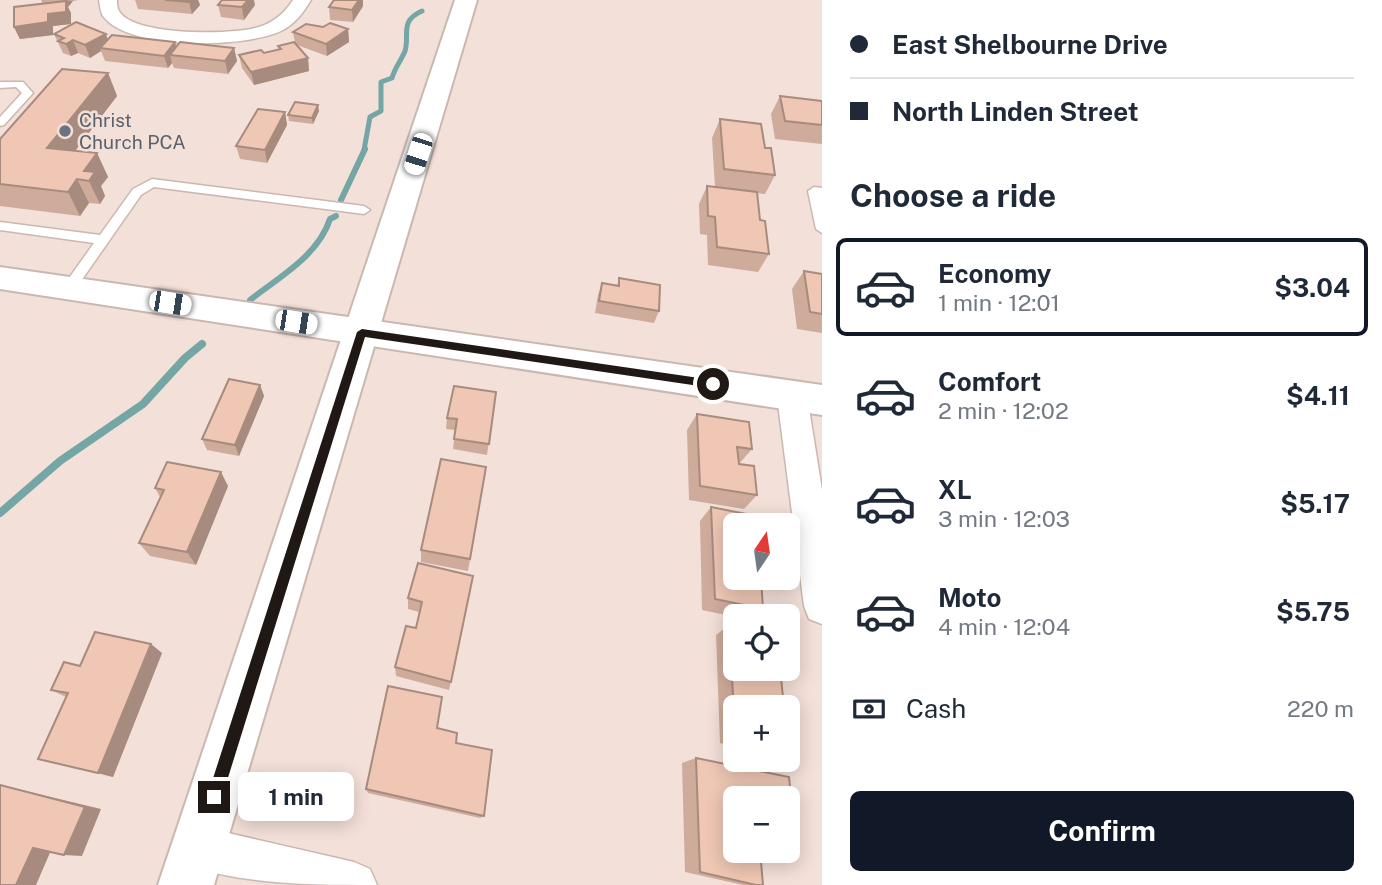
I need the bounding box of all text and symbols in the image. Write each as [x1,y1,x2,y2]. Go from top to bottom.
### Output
text: East Shelbourne Drive [892,29,1168,60]
text: North Linden Street [892,96,1139,127]
place label: Christ Church PCA [79,109,186,153]
marker: Christ Church PCA [57,123,73,139]
car [402,131,435,177]
text: Choose a ride [850,177,1056,214]
icon: car [854,256,917,319]
text: Economy [938,258,1051,289]
text: $3.04 [1274,272,1350,303]
car [148,289,193,317]
text: 1 min · 12:01 [938,289,1060,316]
car [274,308,319,336]
icon: car [854,364,917,427]
text: Comfort [938,366,1041,397]
route start [697,368,729,400]
text: $4.11 [1286,380,1350,411]
text: 2 min · 12:02 [938,397,1069,424]
icon: car [854,472,917,535]
text: XL [938,474,972,505]
text: $5.17 [1280,488,1350,519]
text: 3 min · 12:03 [938,505,1070,532]
north arrow [723,513,800,590]
map controls [723,513,800,863]
icon: car [854,580,917,643]
text: Moto [938,582,1001,613]
text: $5.75 [1276,596,1350,627]
button: locate [723,604,800,681]
text: 4 min · 12:04 [938,613,1070,640]
icon: cash [850,690,888,728]
text: Cash [906,693,966,724]
button: + [723,695,800,772]
text: 220 m [1287,695,1354,722]
callout: 1 min [238,772,354,822]
route end [198,781,230,813]
text: 1 min [268,783,324,810]
button: − [723,786,800,863]
button: Confirm [850,791,1354,871]

